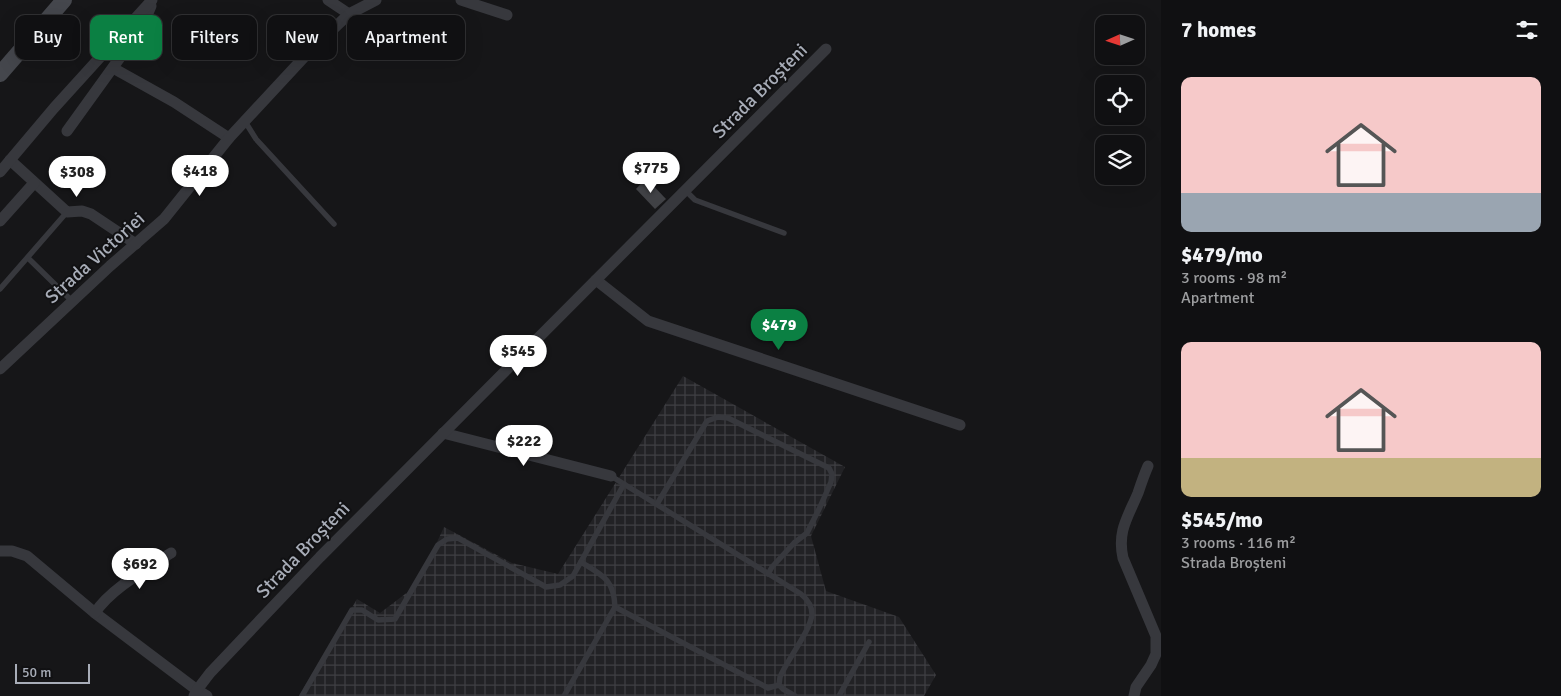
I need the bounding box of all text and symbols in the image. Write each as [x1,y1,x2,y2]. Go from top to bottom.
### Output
chip: Buy [15,15,80,60]
chip: Rent [90,15,162,60]
chip: Filters [172,15,257,60]
chip: New [267,15,337,60]
chip: Apartment [347,15,465,60]
north arrow [1095,15,1145,65]
map controls [1095,15,1145,185]
icon: filters [1513,16,1541,44]
text: 7 homes [1181,17,1256,43]
street label: Strada Broșteni [707,38,813,144]
button: locate [1095,75,1145,125]
icon: home [1316,110,1406,200]
button: layers [1095,135,1145,185]
pin: $775 [621,152,681,194]
pin: $418 [170,154,230,197]
pin: $308 [47,156,107,198]
text: $775 [634,158,668,178]
text: $418 [183,161,217,181]
text: $308 [60,162,94,182]
street label: Strada Victoriei [40,207,150,309]
text: $479/mo [1181,242,1263,268]
text: 3 rooms · 98 m² [1181,268,1287,288]
text: Apartment [1181,288,1254,308]
pin: $479 [749,308,809,351]
text: $479 [762,315,796,335]
pin: $545 [488,334,548,377]
text: $545 [501,341,535,361]
icon: home [1316,375,1406,465]
pin: $222 [494,424,554,467]
text: $222 [507,431,541,451]
street label: Strada Broșteni [251,497,355,603]
text: $545/mo [1181,507,1263,533]
text: 3 rooms · 116 m² [1181,533,1296,553]
pin: $692 [110,548,170,590]
text: Strada Broșteni [1181,553,1286,573]
text: $692 [123,554,157,574]
scale bar [15,661,90,684]
text: 50 m [22,664,51,681]

